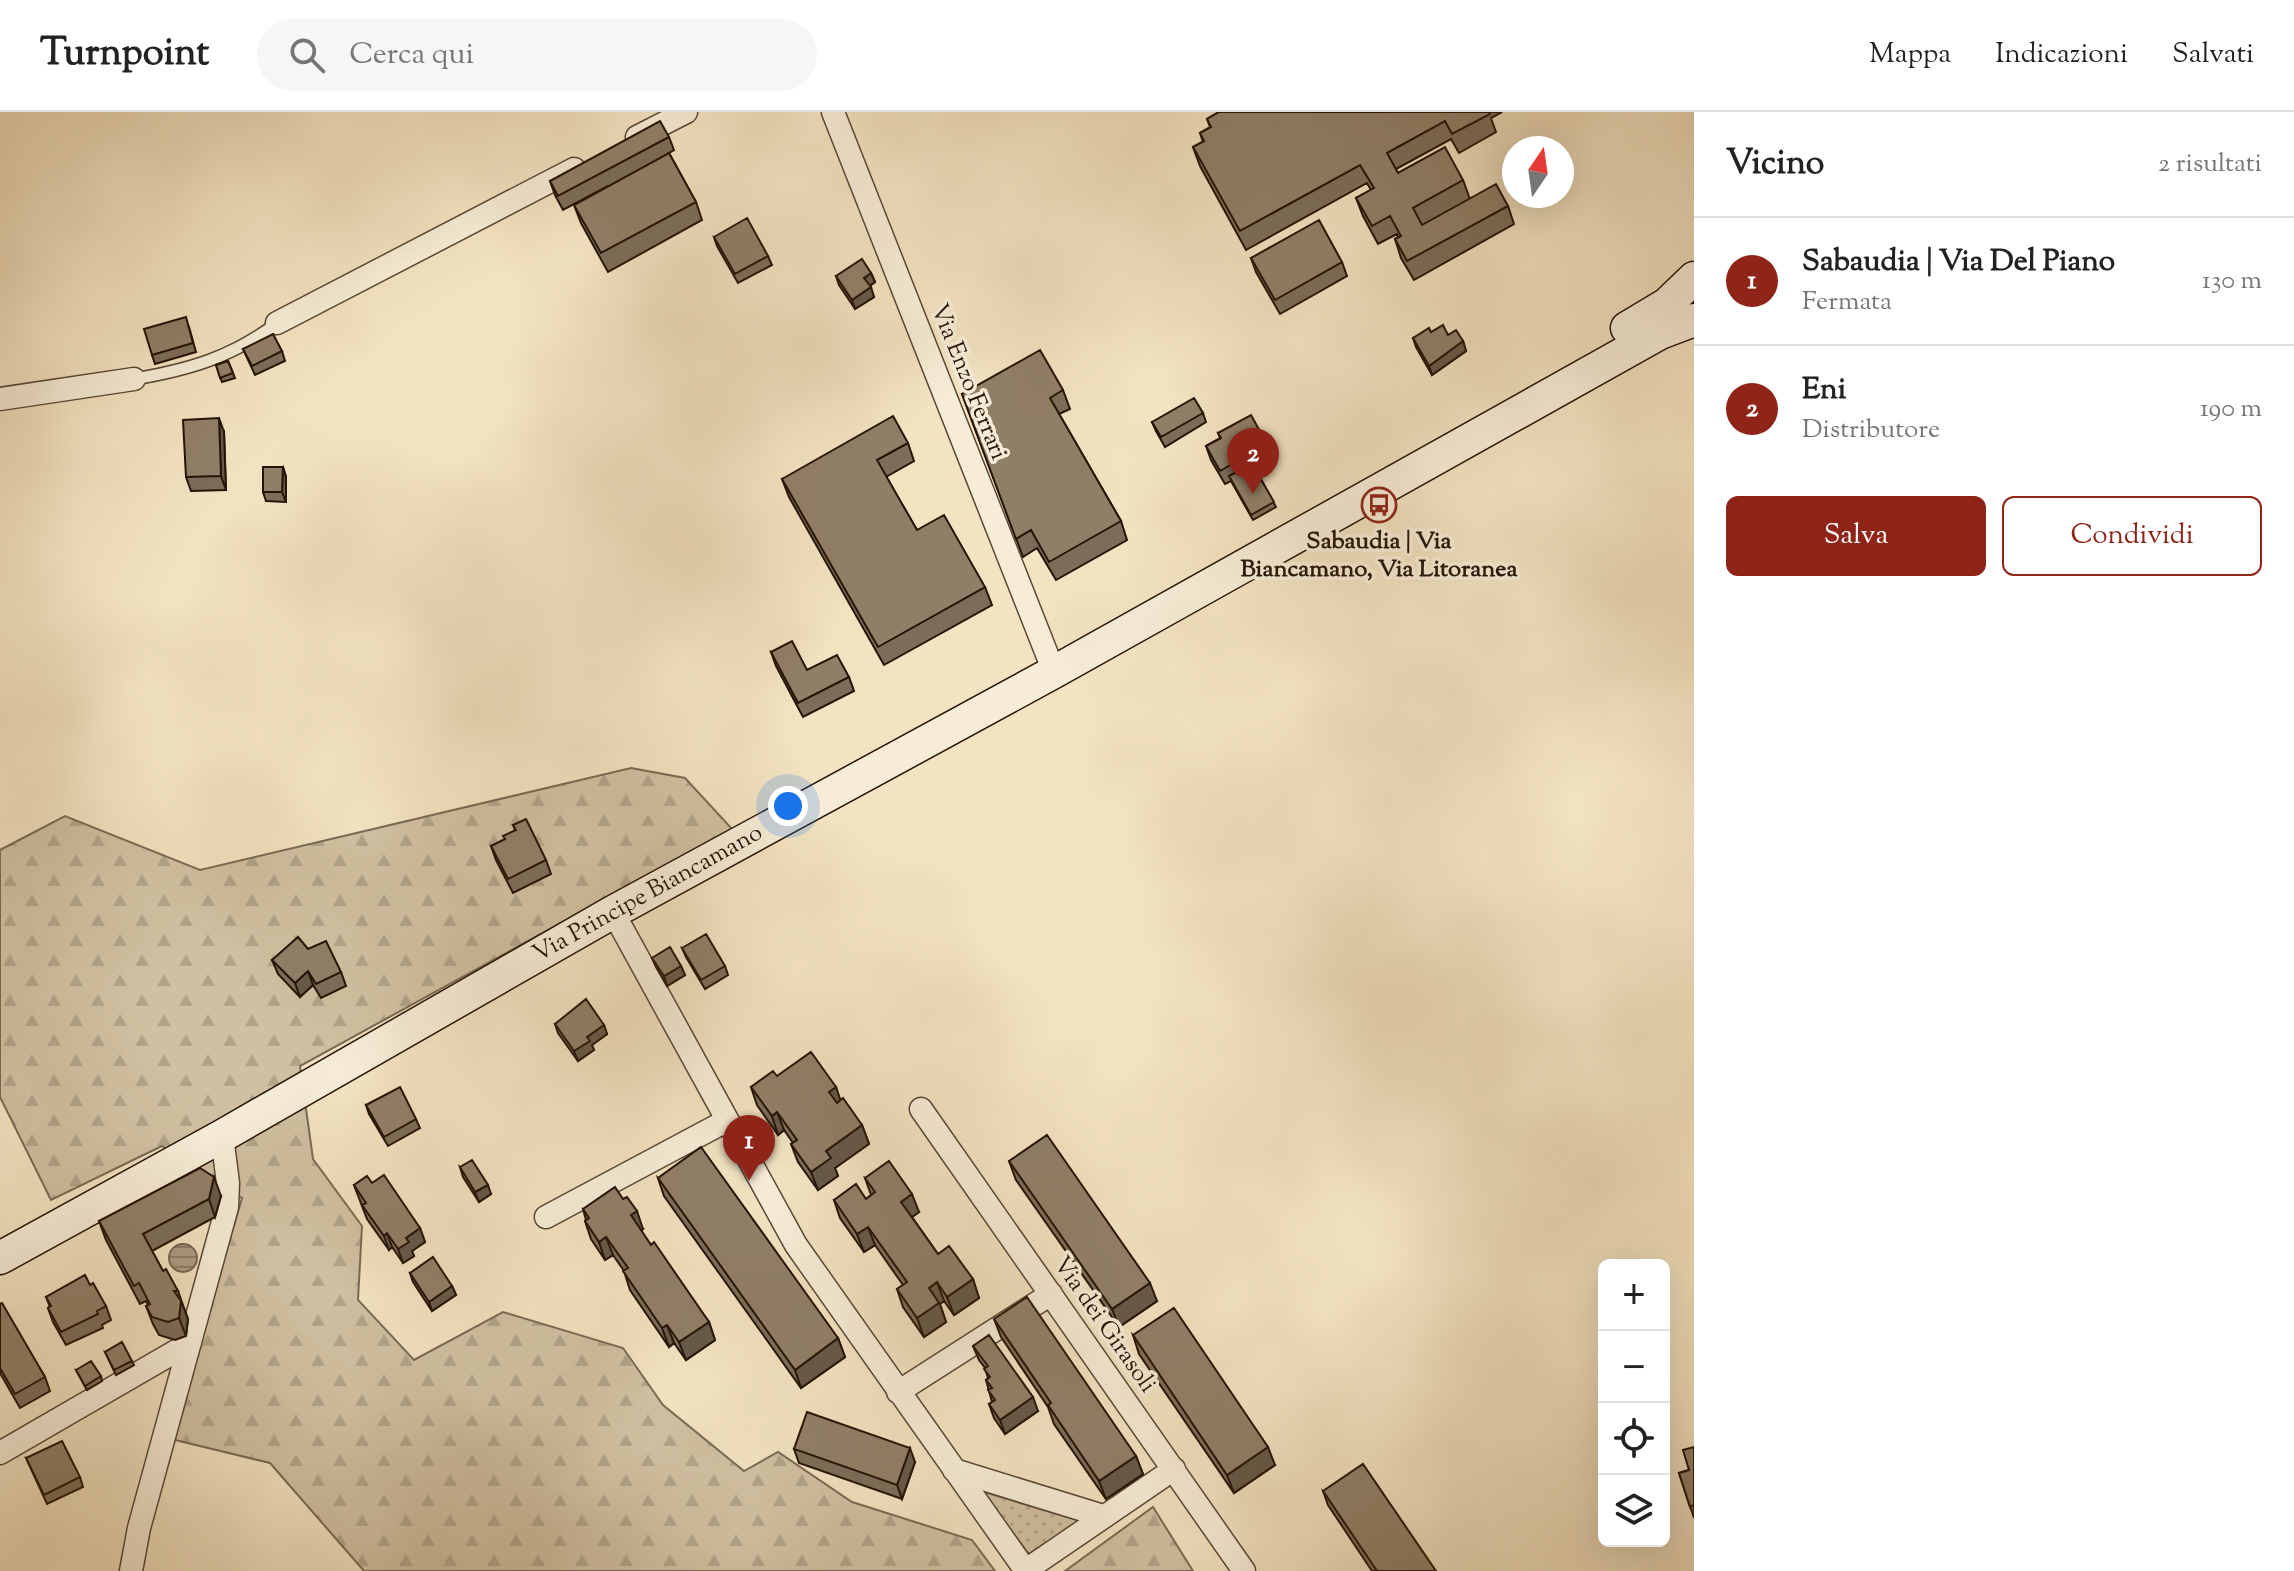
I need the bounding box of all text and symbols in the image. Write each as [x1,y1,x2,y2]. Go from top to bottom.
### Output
search box [257,19,817,91]
text: Turnpoint [40,28,209,82]
icon: search [285,33,329,77]
text: Cerca qui [349,34,474,77]
text: Mappa [1869,35,1951,75]
text: Indicazioni [1995,35,2128,75]
text: Salvati [2172,35,2254,75]
north arrow [1502,136,1574,208]
text: Vicino [1726,140,1824,189]
text: 2 risultati [2158,146,2262,183]
text: Sabaudia | Via Del Piano [1802,241,2115,284]
text: 1 [1748,263,1756,300]
text: 130 m [2202,263,2262,300]
text: Fermata [1802,284,1892,321]
street label: Via Enzo Ferrari [921,299,1015,465]
text: Eni [1802,369,1846,412]
text: 2 [1746,391,1758,428]
text: 190 m [2200,391,2262,428]
text: Distributore [1802,412,1940,449]
pin: 2 [1227,428,1279,494]
bus stop icon: Sabaudia | Via Biancamano, Via Litoranea [1360,486,1398,524]
button: Salva [1726,496,1986,576]
button: Condividi [2002,496,2262,576]
place label: Sabaudia | Via Biancamano, Via Litoranea [1240,525,1518,587]
your location [768,786,808,826]
street label: Via Principe Biancamano [527,817,769,971]
pin: 1 [723,1115,775,1181]
street label: Via dei Girasoli [1044,1250,1164,1400]
map controls [1598,1259,1670,1547]
button: + [1598,1259,1670,1331]
button: − [1598,1331,1670,1403]
button: locate [1598,1403,1670,1475]
button: layers [1598,1475,1670,1547]

